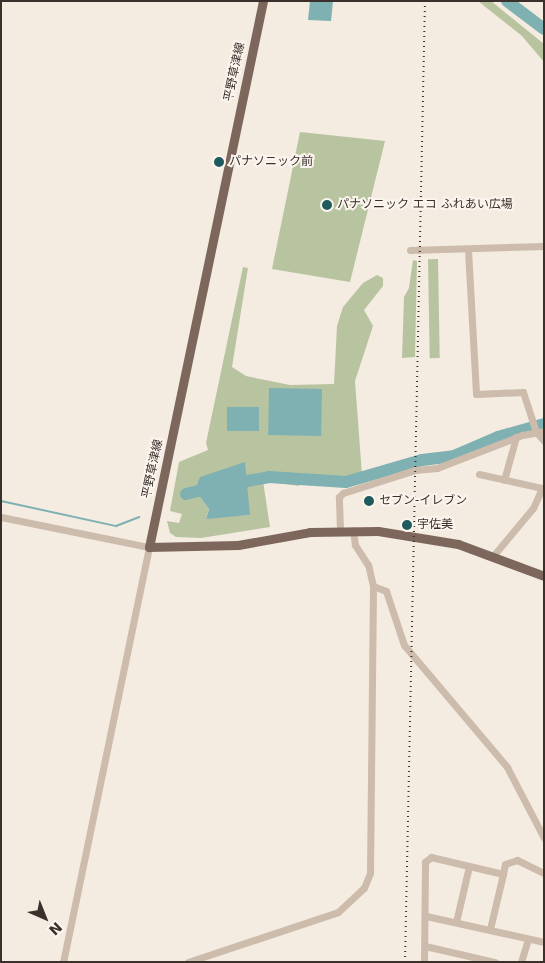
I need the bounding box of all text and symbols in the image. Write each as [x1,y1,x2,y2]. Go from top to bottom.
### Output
street label: 平野草津線 [222,41,248,103]
place label: パナソニック前 [229,155,313,169]
marker: パナソニック前 [213,156,225,168]
place label: パナソニック エコ ふれあい広場 [337,198,513,212]
marker: パナソニック エコ ふれあい広場 [321,199,333,211]
street label: 平野草津線 [140,438,166,500]
place label: セブン-イレブン [379,494,467,508]
marker: セブン-イレブン [363,495,375,507]
place label: 宇佐美 [417,518,453,532]
marker: 宇佐美 [401,519,413,531]
north arrow [20,893,70,943]
text: N [46,919,65,939]

